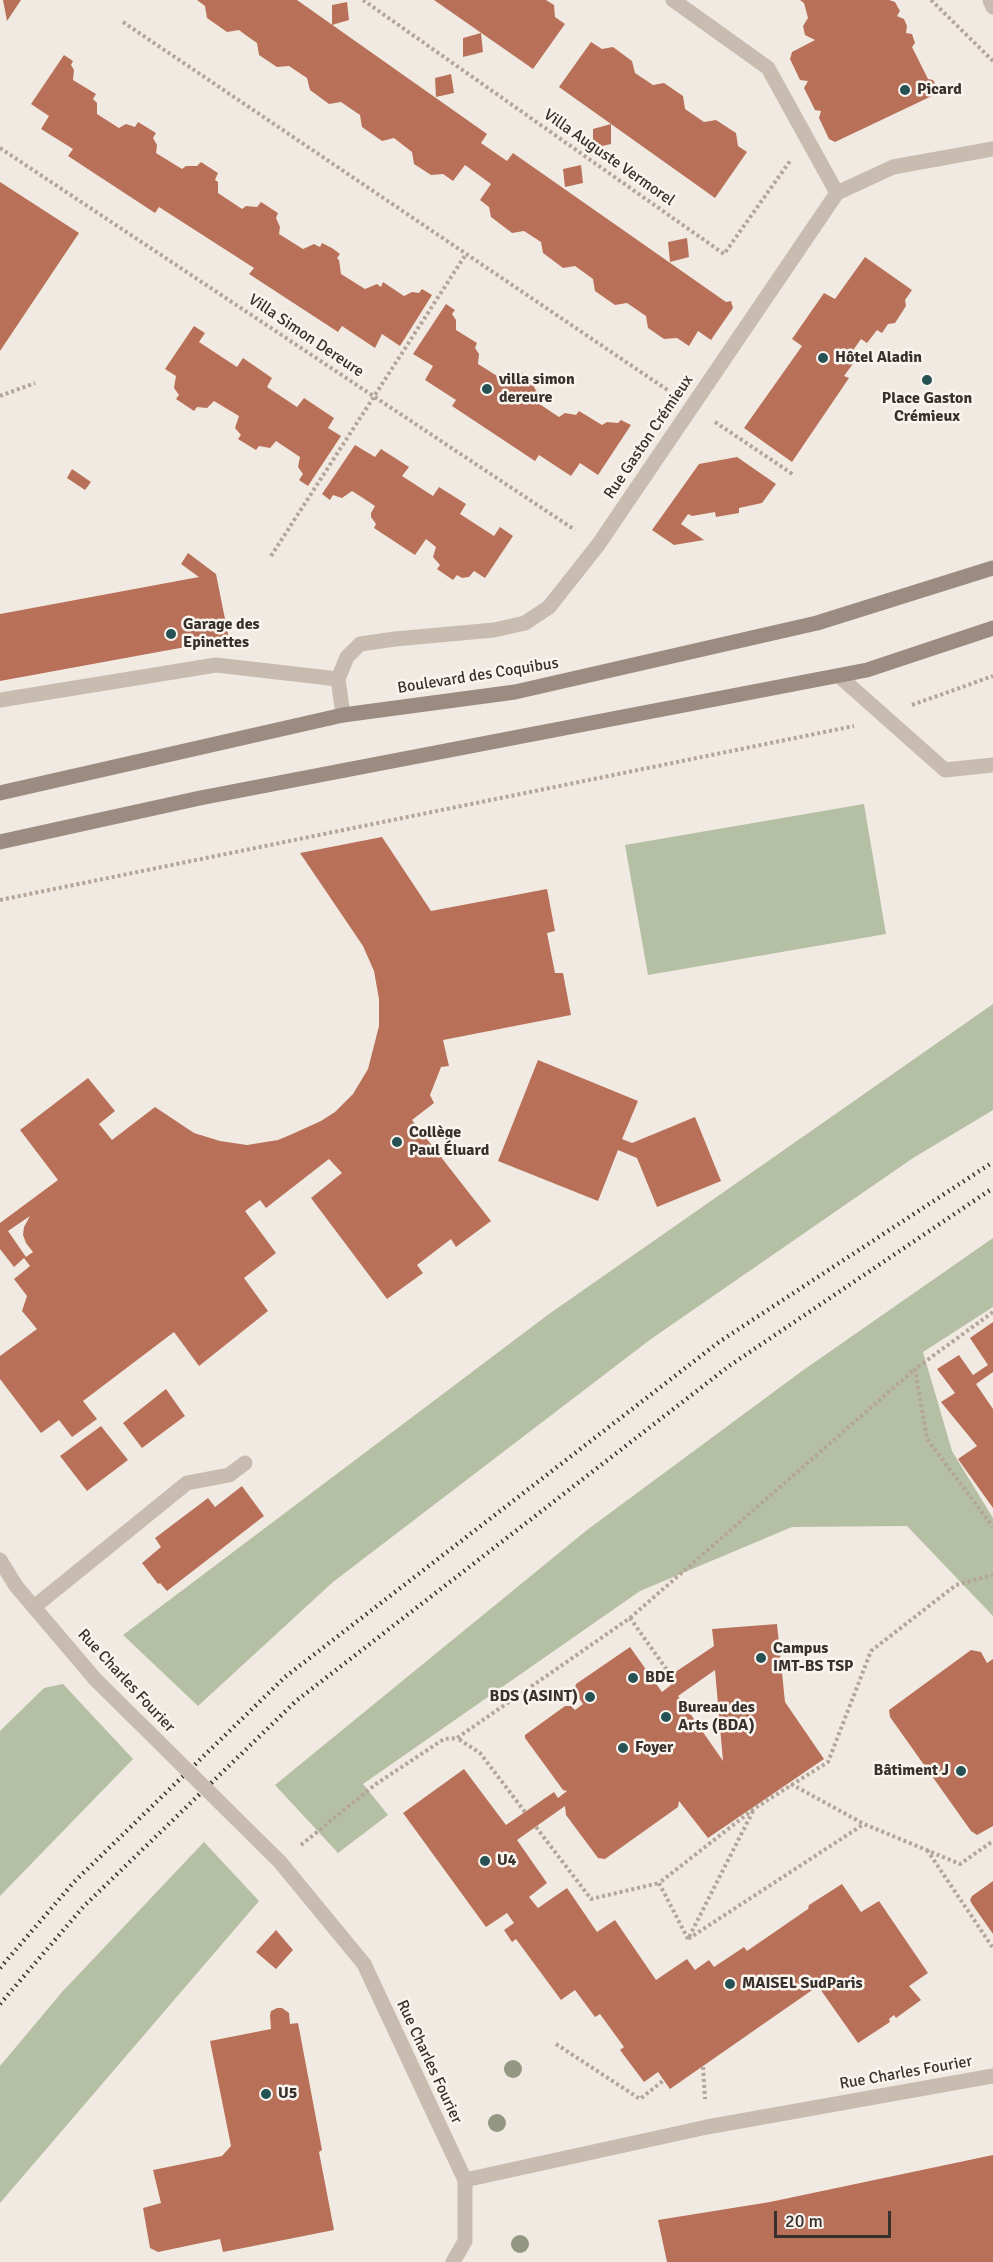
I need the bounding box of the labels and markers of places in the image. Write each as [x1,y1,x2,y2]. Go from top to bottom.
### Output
place label: Picard [917,80,962,100]
marker: Picard [898,83,912,97]
place label: Hôtel Aladin [835,348,922,368]
marker: Hôtel Aladin [816,351,830,365]
place label: villa simon dereure [499,370,575,408]
marker: Place Gaston Crémieux [920,373,934,387]
marker: villa simon dereure [480,382,494,396]
place label: Place Gaston Crémieux [882,389,972,427]
place label: Garage des Epinettes [183,615,260,653]
marker: Garage des Epinettes [164,627,178,641]
place label: Collège Paul Éluard [409,1123,489,1161]
marker: Collège Paul Éluard [390,1135,404,1149]
place label: Campus IMT-BS TSP [773,1639,853,1677]
marker: Campus IMT-BS TSP [754,1651,768,1665]
place label: BDE [645,1668,675,1688]
marker: BDE [626,1671,640,1685]
place label: BDS (ASINT) [490,1687,578,1707]
marker: BDS (ASINT) [583,1690,597,1704]
place label: Bureau des Arts (BDA) [678,1698,755,1736]
marker: Bureau des Arts (BDA) [659,1710,673,1724]
place label: Foyer [635,1738,673,1758]
marker: Foyer [616,1741,630,1755]
place label: Bâtiment J [874,1761,949,1781]
marker: Bâtiment J [954,1764,968,1778]
place label: U4 [497,1851,516,1871]
marker: U4 [478,1854,492,1868]
place label: MAISEL SudParis [742,1974,863,1994]
marker: MAISEL SudParis [723,1977,737,1991]
place label: U5 [278,2084,297,2104]
marker: U5 [259,2087,273,2101]

